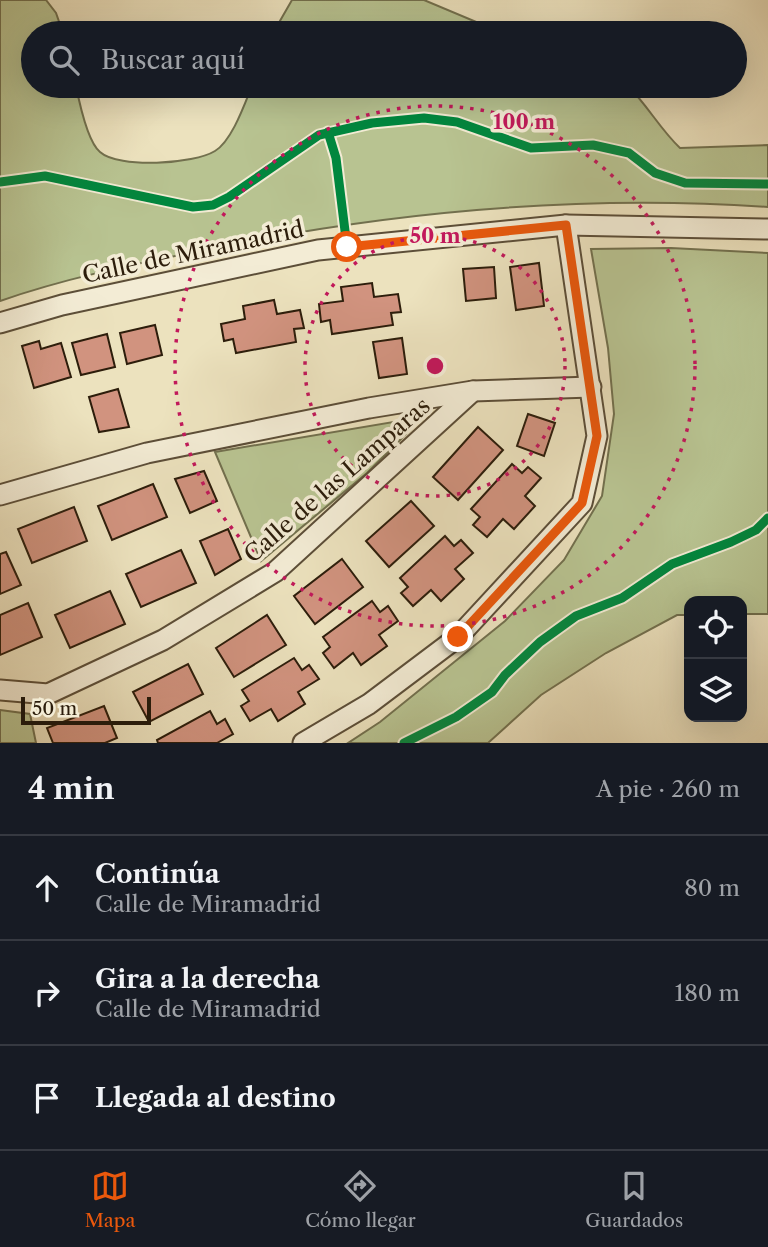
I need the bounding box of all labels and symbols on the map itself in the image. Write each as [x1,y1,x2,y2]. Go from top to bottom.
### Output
text: 100 m [493,109,555,134]
street label: Calle de Miramadrid [80,215,306,289]
text: 50 m [409,223,461,248]
route start [331,231,362,262]
centre of rings [423,354,447,378]
street label: Calle de las Lamparas [238,392,436,568]
route end [442,621,473,652]
scale bar [21,694,150,726]

